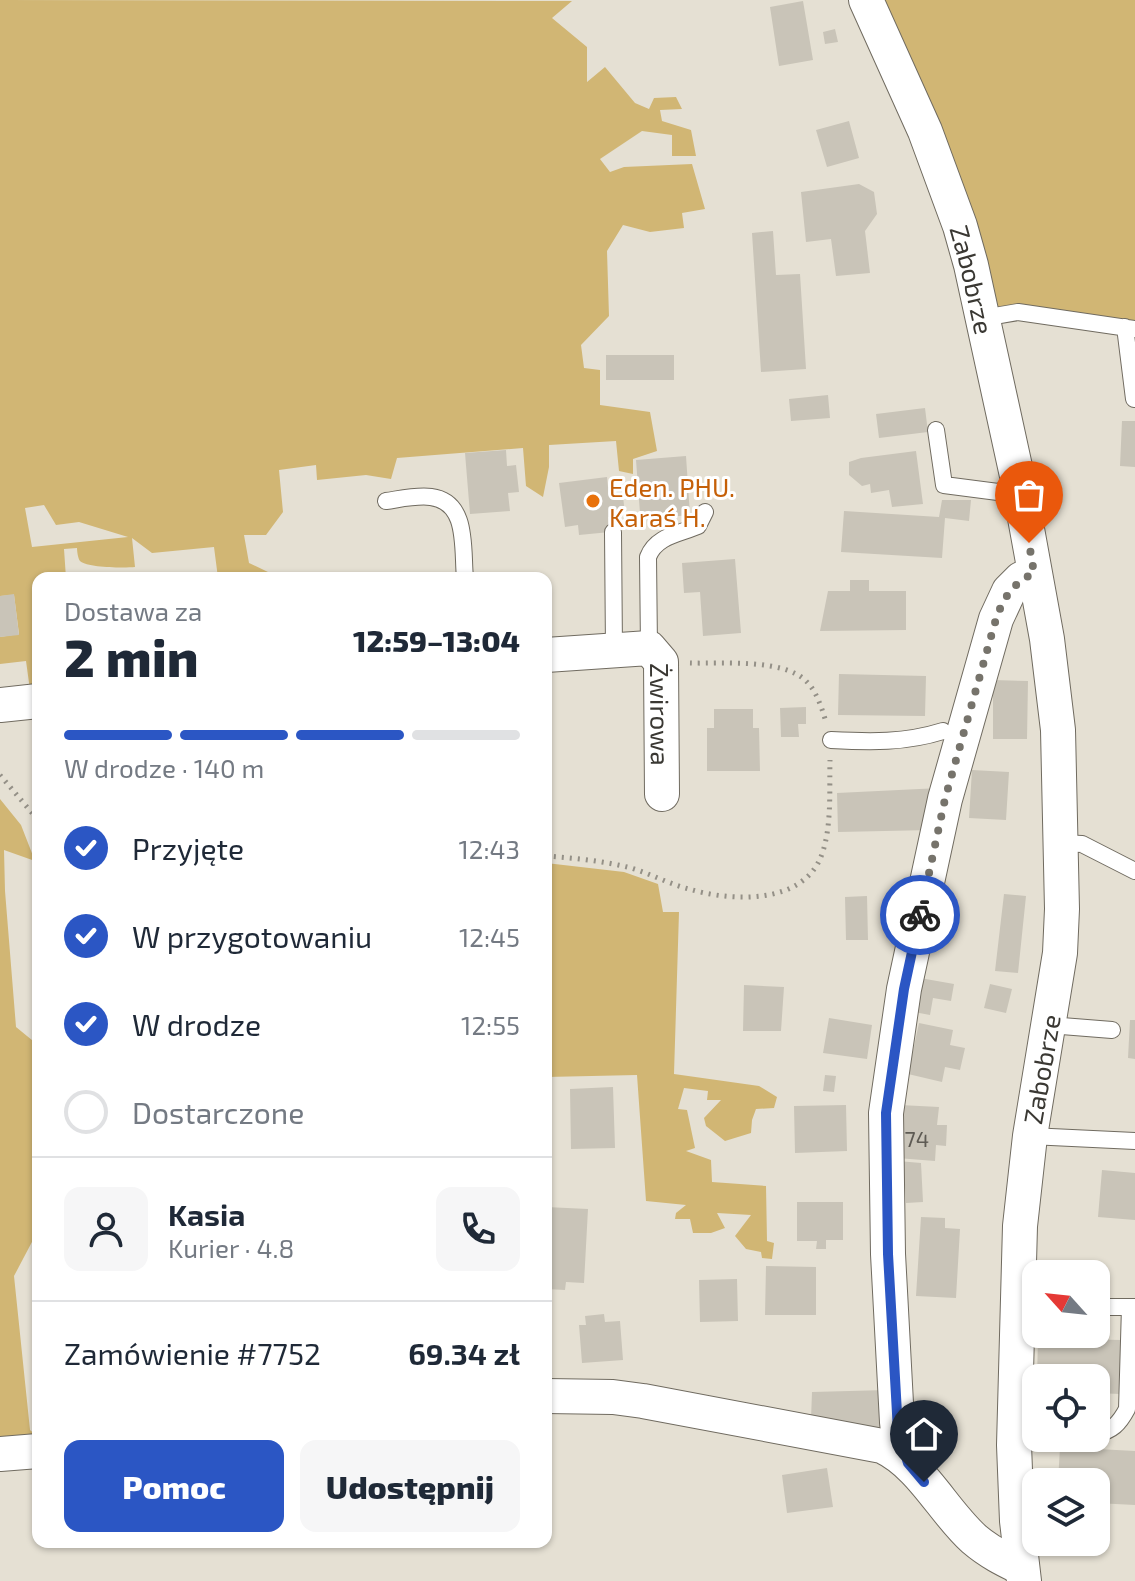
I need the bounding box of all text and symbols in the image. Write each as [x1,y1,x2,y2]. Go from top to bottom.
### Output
street label: Zabobrze [945,221,1001,337]
pin [995,461,1063,543]
place label: Eden. PHU. Karaś H. [609,471,735,532]
icon: bag [1007,473,1051,517]
marker: Eden. PHU. Karaś H. [584,492,602,510]
text: Dostawa za [64,595,202,626]
text: 12:59–13:04 [353,622,520,658]
text: 2 min [64,625,199,687]
street label: Żwirowa [646,663,677,766]
text: W drodze · 140 m [64,752,264,783]
icon: check [64,826,108,870]
text: Przyjęte [132,830,244,866]
text: 12:43 [458,833,520,864]
courier [880,875,960,955]
icon: bike [898,893,942,937]
icon: check [64,914,108,958]
text: W przygotowaniu [132,918,372,954]
text: 12:45 [459,921,520,952]
icon: check [64,1002,108,1046]
text: W drodze [132,1006,261,1042]
text: 12:55 [461,1009,520,1040]
street label: Zabobrze [1016,1012,1066,1126]
text: Dostarczone [132,1094,304,1130]
house number: 74 [905,1125,929,1151]
button: person [64,1187,148,1271]
button: phone [436,1187,520,1271]
text: Kasia [168,1196,245,1232]
text: Kurier · 4.8 [168,1232,294,1263]
north arrow [1022,1260,1110,1348]
map controls [1022,1260,1110,1556]
text: Zamówienie #7752 [64,1335,321,1371]
text: 69.34 zł [408,1335,520,1371]
button: locate [1022,1364,1110,1452]
pin [890,1400,958,1482]
icon: home [902,1412,946,1456]
button: Pomoc [64,1440,284,1532]
button: Udostępnij [300,1440,520,1532]
button: layers [1022,1468,1110,1556]

